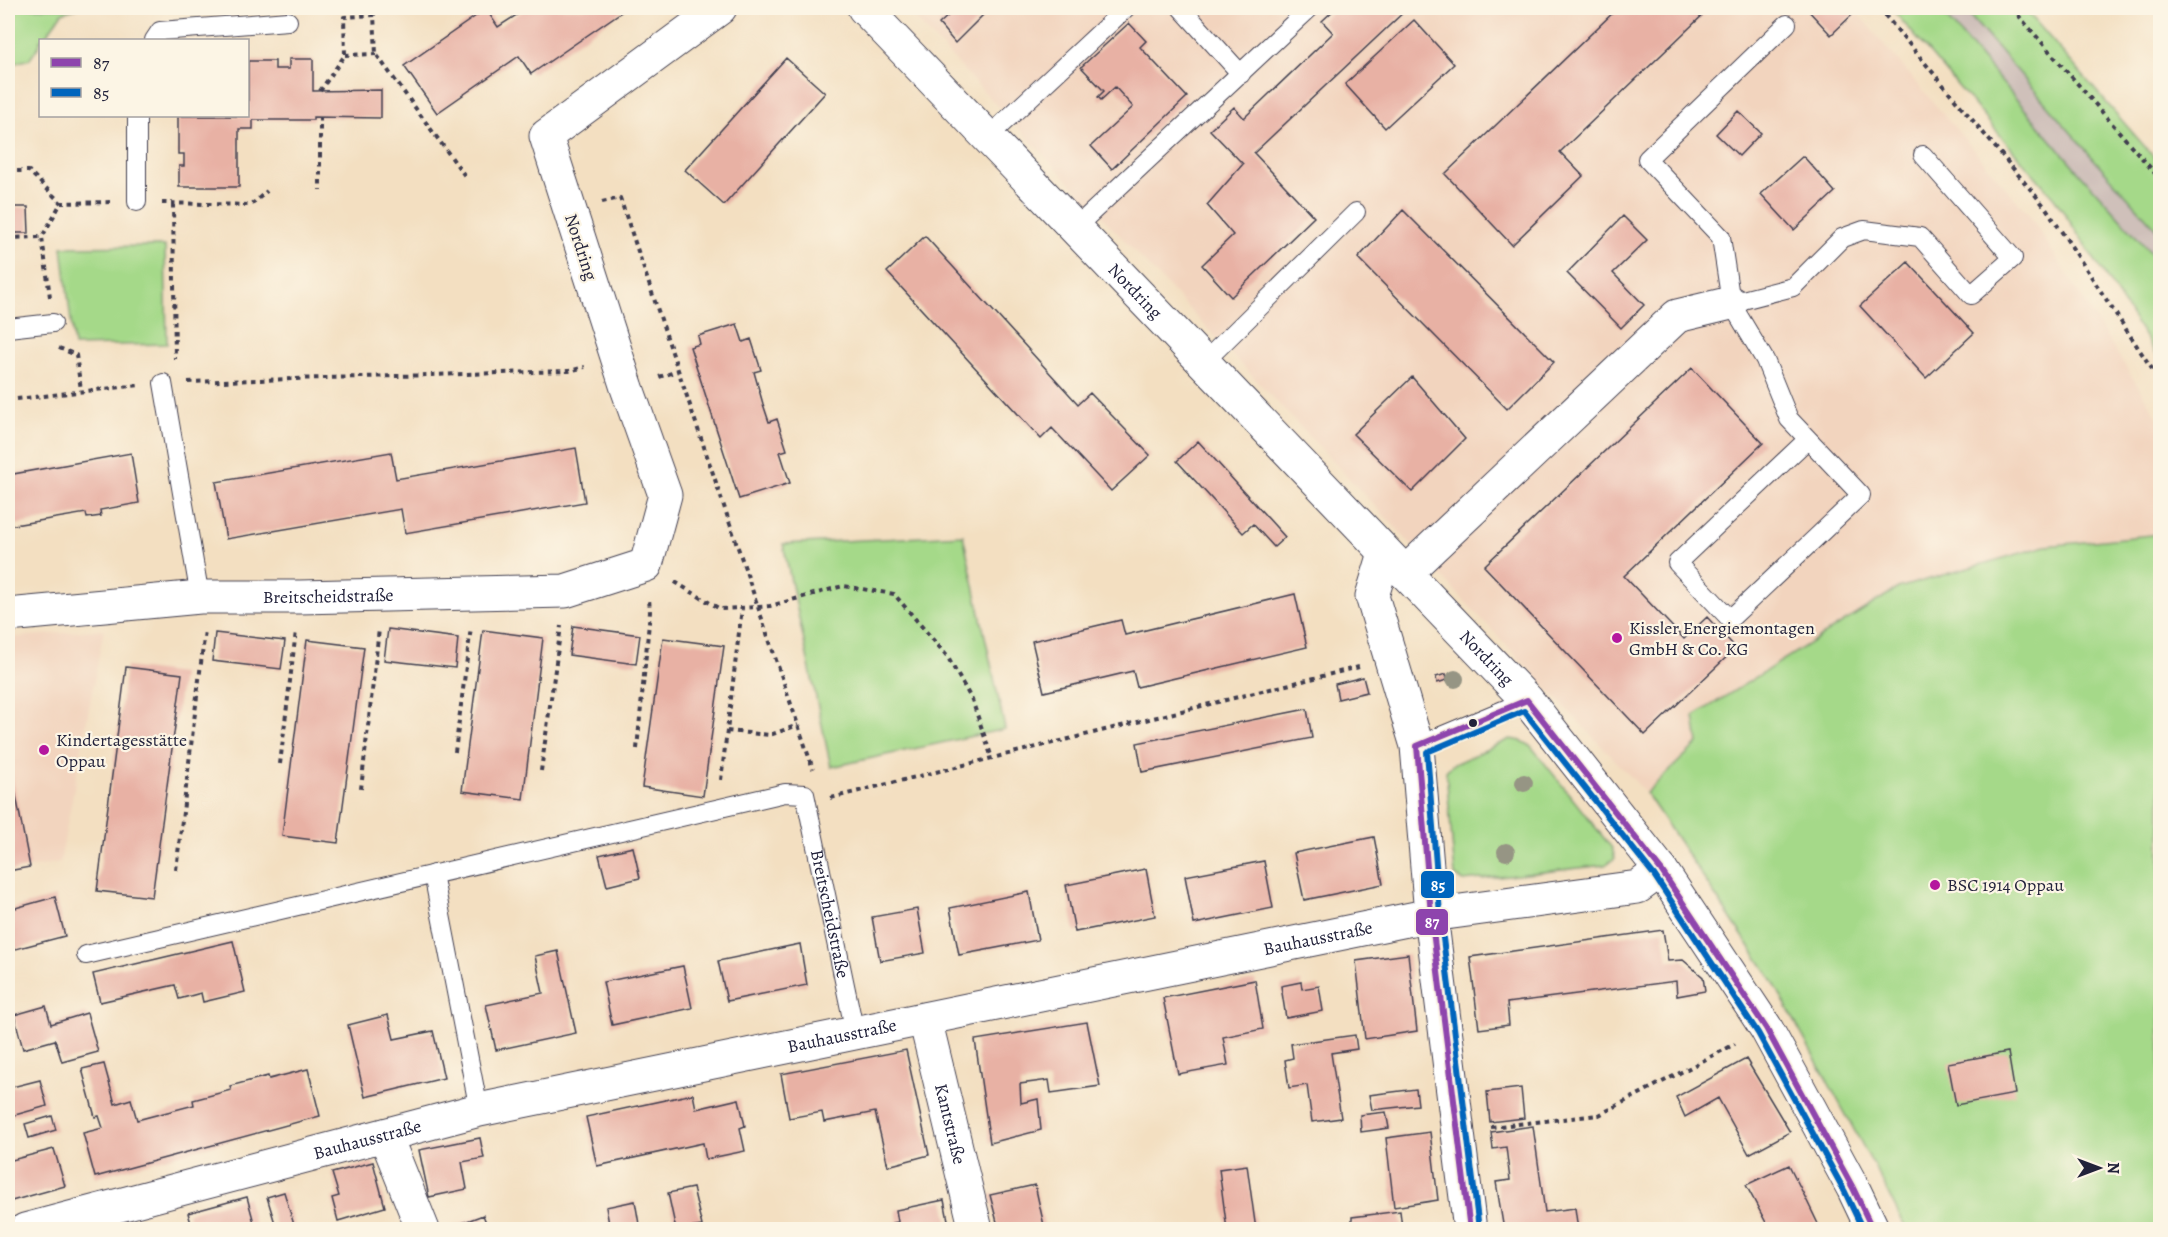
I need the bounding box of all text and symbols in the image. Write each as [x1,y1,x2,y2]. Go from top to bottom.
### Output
legend [39,39,249,117]
text: 87 [93,51,110,75]
text: 85 [93,81,109,105]
street label: Nordring [559,211,603,283]
street label: Nordring [1103,258,1168,324]
street label: Breitscheidstraße [263,583,394,609]
place label: Kissler Energiemontagen GmbH & Co. KG [1629,616,1815,661]
street label: Nordring [1454,625,1519,691]
marker: Kissler Energiemontagen GmbH & Co. KG [1610,631,1624,645]
unlabelled marker [1467,717,1479,729]
place label: Kindertagesstätte Oppau [56,728,187,773]
marker: Kindertagesstätte Oppau [37,743,51,757]
street label: Breitscheidstraße [805,847,855,980]
line badge: 85 [1420,870,1455,899]
place label: BSC 1914 Oppau [1947,873,2064,897]
text: 85 [1431,875,1445,897]
marker: BSC 1914 Oppau [1928,878,1942,892]
line badge: 87 [1415,908,1449,936]
text: 87 [1425,912,1439,934]
street label: Bauhausstraße [1261,915,1375,961]
street label: Bauhausstraße [785,1013,899,1059]
street label: Kantstraße [929,1081,972,1167]
street label: Bauhausstraße [311,1114,424,1165]
north arrow [2069,1138,2129,1198]
text: N [2102,1162,2124,1174]

